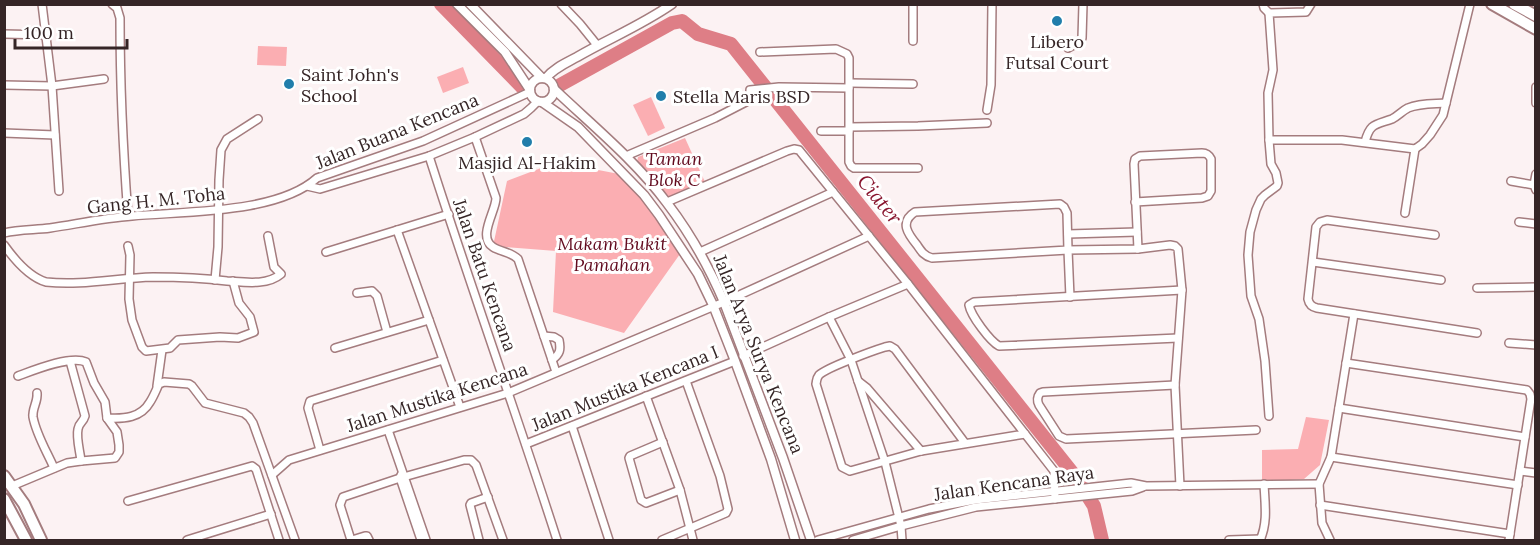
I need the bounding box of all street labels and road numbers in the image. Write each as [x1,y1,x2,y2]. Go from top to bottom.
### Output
street label: Jalan Buana Kencana [311,88,482,175]
street label: Gang H. M. Toha [86,181,226,219]
street label: Jalan Batu Kencana [448,195,522,354]
street label: Jalan Arya Surya Kencana [708,250,809,457]
street label: Jalan Mustika Kencana I [527,340,722,436]
street label: Jalan Mustika Kencana [343,357,530,437]
street label: Jalan Kencana Raya [932,460,1095,506]

